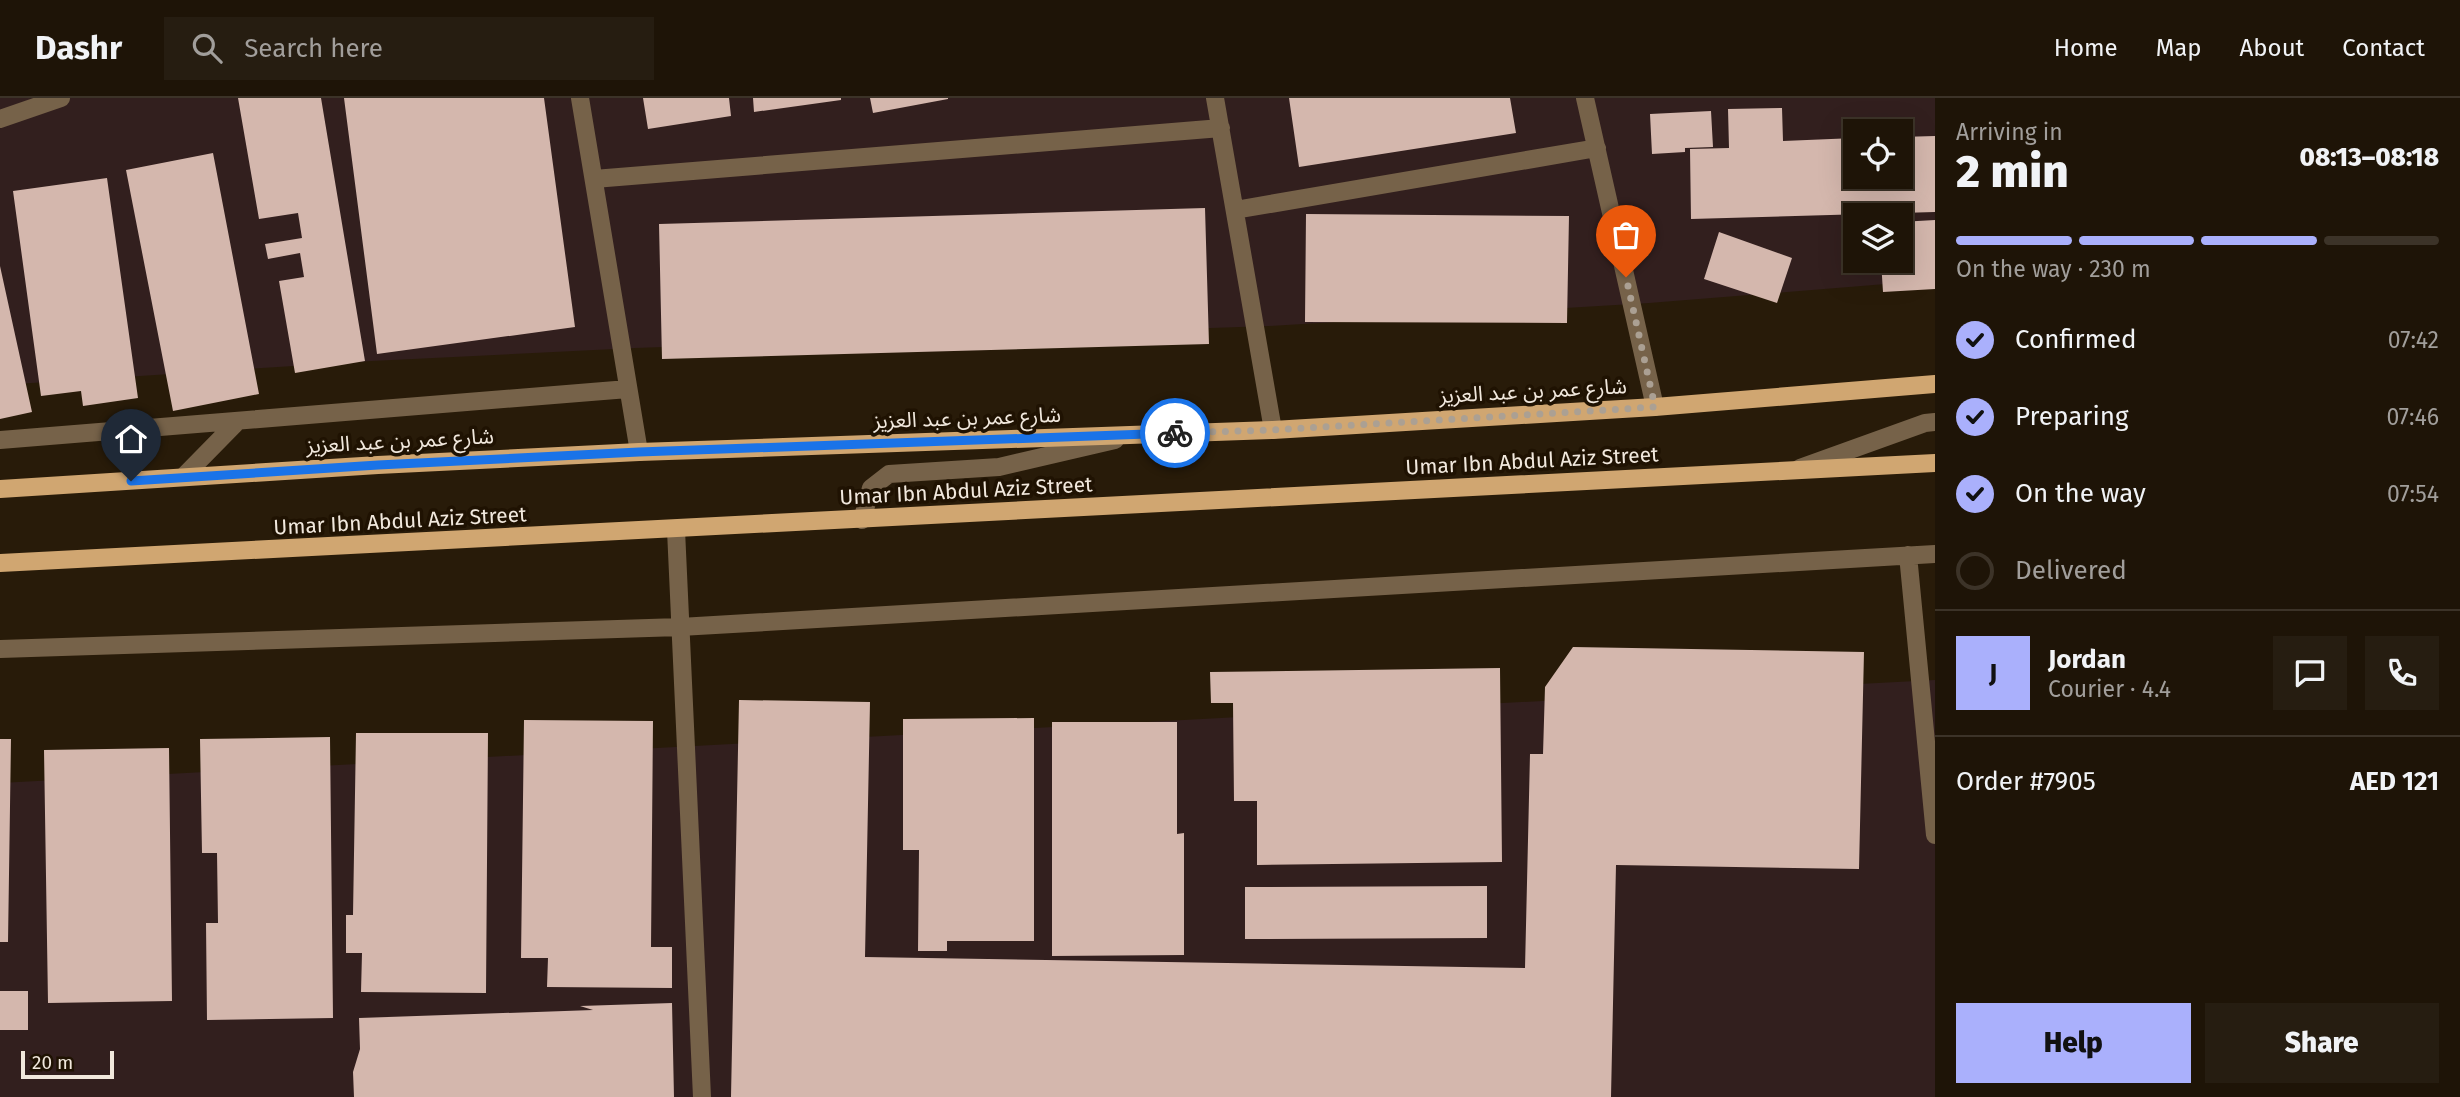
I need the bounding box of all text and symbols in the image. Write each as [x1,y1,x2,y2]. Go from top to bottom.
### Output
search box [164,17,654,80]
text: Dashr [35,28,122,68]
icon: search [188,29,226,67]
text: Search here [244,33,383,64]
text: Home [2054,34,2118,62]
text: Map [2156,34,2202,62]
text: About [2240,34,2304,62]
text: Contact [2342,34,2425,62]
text: Arriving in [1956,118,2063,146]
map controls [1843,119,1913,273]
button: locate [1843,119,1913,189]
text: 08:13–08:18 [2299,142,2439,173]
text: 2 min [1956,144,2069,199]
button: layers [1843,203,1913,273]
pin [1596,205,1656,277]
icon: bag [1607,216,1645,254]
text: On the way · 230 m [1956,255,2151,283]
icon: check [1956,321,1994,359]
text: Confirmed [2015,324,2136,355]
text: 07:42 [2388,326,2439,354]
street label: شارع عمر بن عبد العزيز [1438,373,1628,411]
courier [1140,398,1210,468]
icon: check [1956,398,1994,436]
text: Preparing [2015,401,2128,432]
street label: شارع عمر بن عبد العزيز [872,402,1061,436]
text: 07:46 [2387,403,2439,431]
pin [101,409,161,481]
icon: bike [1156,414,1194,452]
icon: home [112,420,150,458]
street label: شارع عمر بن عبد العزيز [305,423,495,461]
street label: Umar Ibn Abdul Aziz Street [1405,441,1660,481]
street label: Umar Ibn Abdul Aziz Street [839,471,1094,511]
icon: check [1956,475,1994,513]
text: On the way [2015,478,2146,509]
text: 07:54 [2387,480,2439,508]
street label: Umar Ibn Abdul Aziz Street [273,501,528,541]
text: Delivered [2015,555,2127,586]
button: chat [2273,636,2347,710]
button: phone [2365,636,2439,710]
text: Jordan [2048,644,2126,675]
text: J [1989,658,1997,689]
text: Courier · 4.4 [2048,675,2171,703]
text: Order #7905 [1956,766,2096,797]
text: AED 121 [2350,766,2439,797]
button: Help [1956,1003,2191,1083]
button: Share [2205,1003,2439,1083]
scale bar [21,1048,114,1080]
text: 20 m [32,1051,73,1074]

